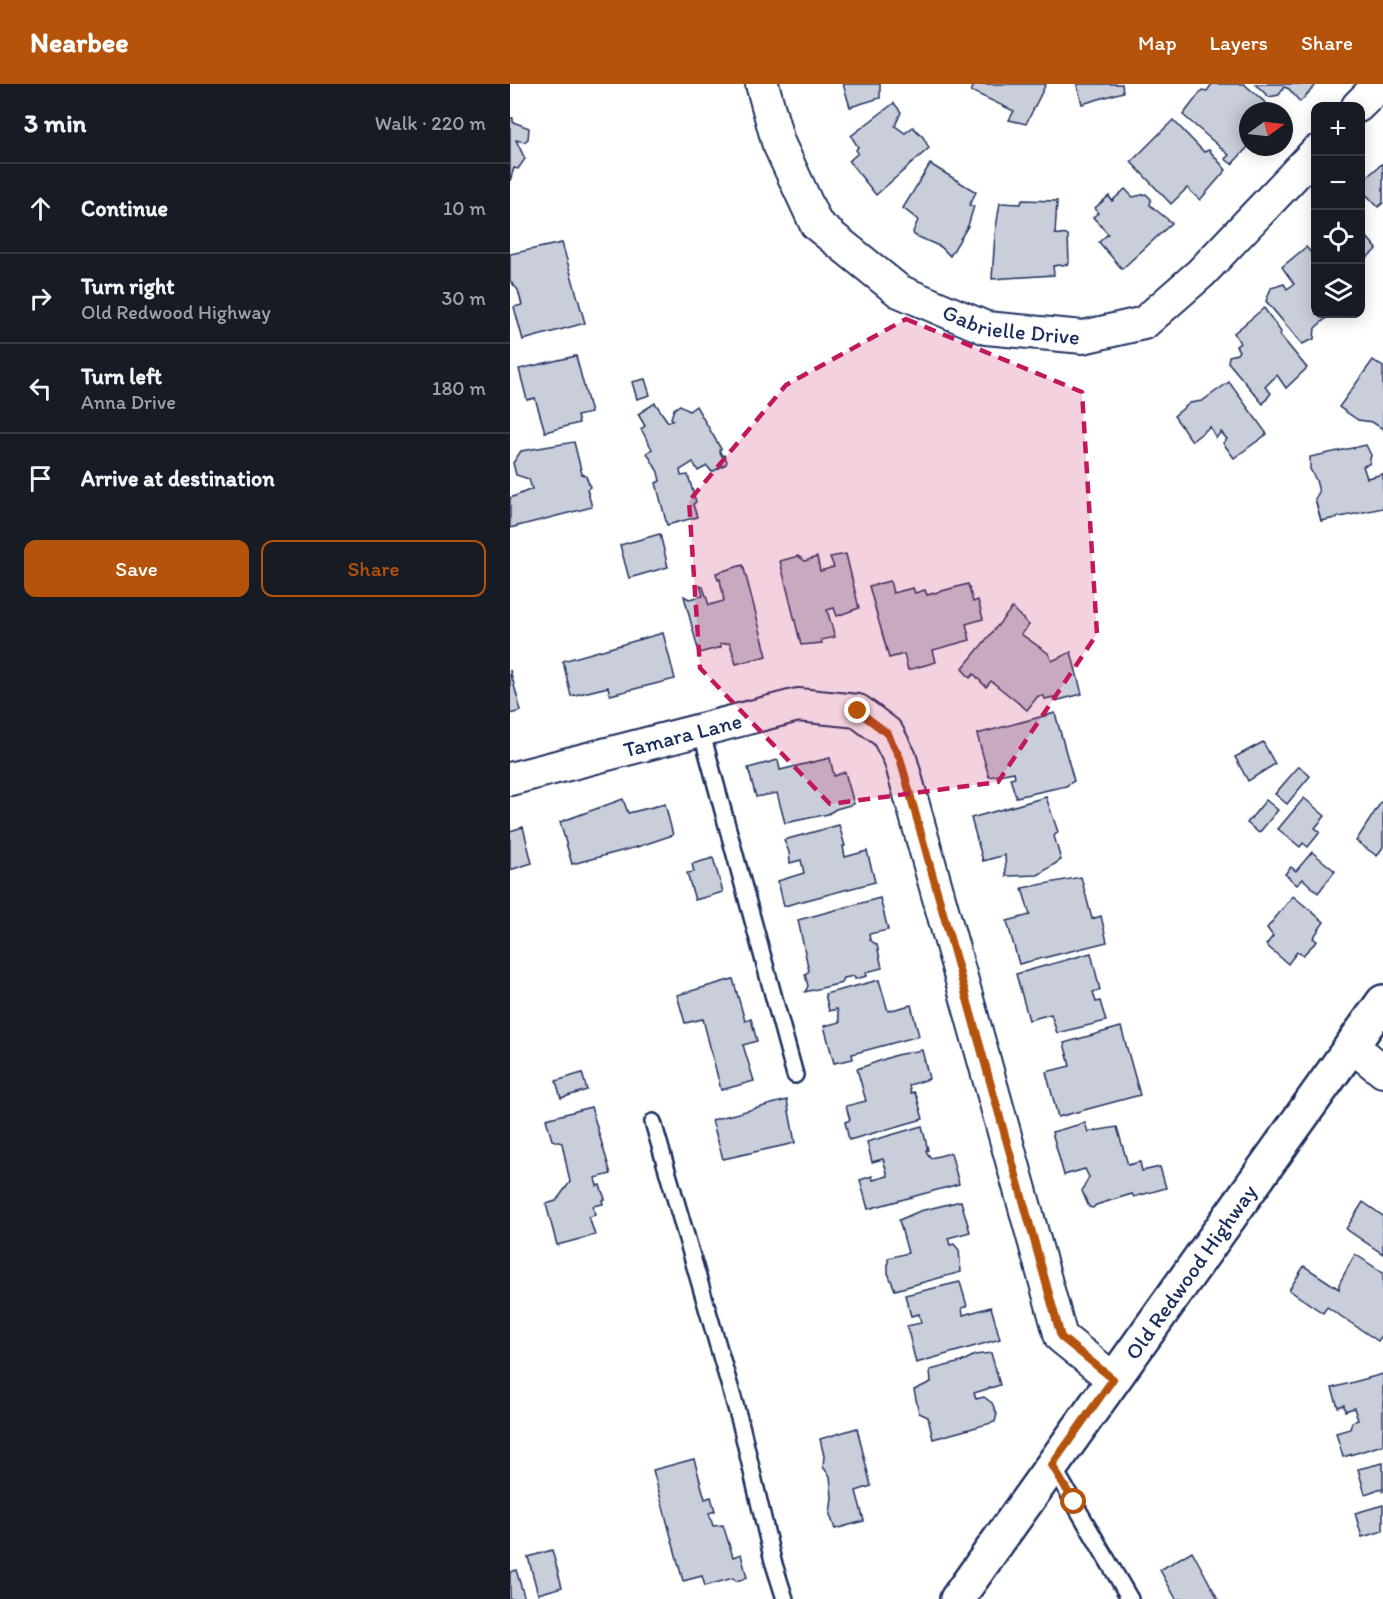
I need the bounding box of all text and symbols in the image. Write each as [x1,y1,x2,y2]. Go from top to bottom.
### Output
text: Nearbee [30,25,129,59]
text: Map [1138,30,1177,55]
text: Layers [1210,30,1268,55]
text: Share [1301,30,1353,55]
north arrow [1239,102,1293,156]
map controls [1311,102,1365,318]
button: + [1311,102,1365,156]
text: 3 min [24,107,86,139]
text: Walk · 220 m [375,111,486,135]
button: − [1311,156,1365,210]
icon: ahead [24,192,57,225]
text: Continue [81,195,168,222]
text: 10 m [443,196,486,220]
button: locate [1311,210,1365,264]
button: layers [1311,264,1365,318]
text: Turn right [81,273,175,300]
icon: right [24,282,57,315]
text: 30 m [441,286,486,310]
street label: Gabrielle Drive [938,298,1081,351]
text: Old Redwood Highway [81,300,271,324]
text: Turn left [81,363,162,390]
icon: left [24,372,57,405]
text: 180 m [432,376,486,400]
text: Anna Drive [81,390,176,414]
icon: arrive [24,462,57,495]
text: Arrive at destination [81,465,275,492]
button: Save [24,540,249,597]
button: Share [261,540,486,597]
route end [844,697,870,723]
street label: Tamara Lane [620,707,745,763]
street label: Old Redwood Highway [1119,1179,1263,1365]
route start [1060,1488,1086,1514]

